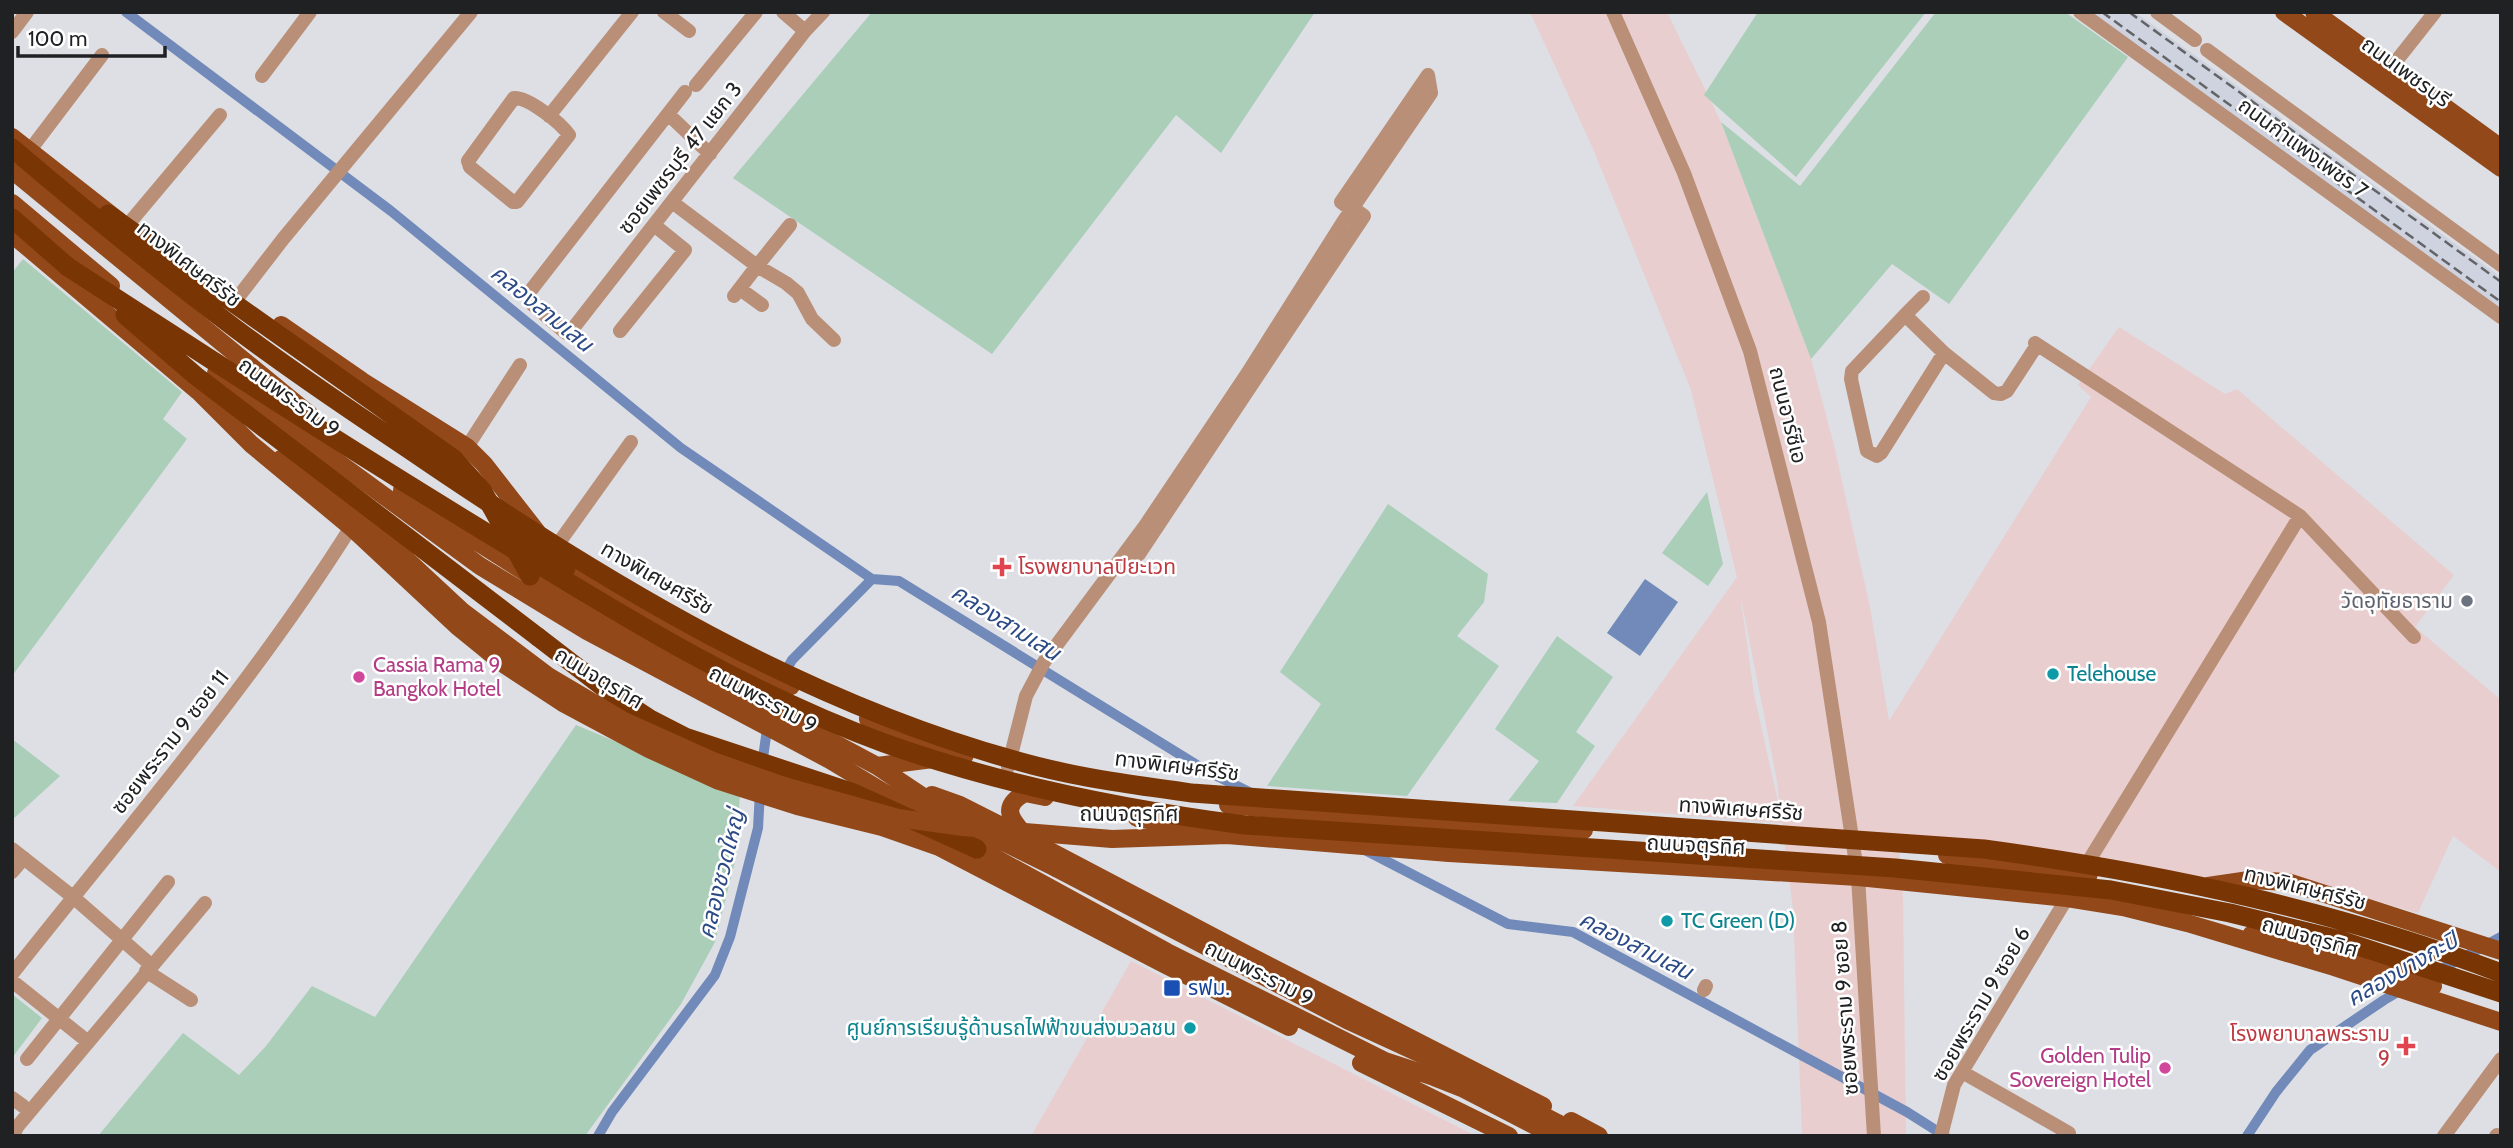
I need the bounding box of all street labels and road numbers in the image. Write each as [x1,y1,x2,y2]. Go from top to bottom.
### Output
street label: ถนนเพชรบุรี [2356,31,2456,113]
street label: ซอยเพชรบุรี 47 แยก 3 [613,77,747,239]
street label: ถนนกำแพงเพชร 7 [2233,92,2373,203]
street label: ทางพิเศษศรีรัช [132,215,246,312]
street label: ถนนพระราม 9 [234,352,345,442]
street label: ถนนอาร์ซีเอ [1764,364,1813,466]
street label: ทางพิเศษศรีรัช [597,535,718,620]
street label: ถนนจตุรทิศ [550,641,648,715]
street label: ถนนพระราม 9 [705,660,821,737]
street label: ซอยพระราม 9 ซอย 11 [106,665,234,819]
street label: ทางพิเศษศรีรัช [1113,745,1241,786]
street label: ทางพิเศษศรีรัช [1678,792,1804,825]
street label: ถนนจตุรทิศ [1079,801,1179,827]
street label: ถนนจตุรทิศ [1646,829,1746,861]
street label: ทางพิเศษศรีรัช [2241,860,2369,915]
street label: ถนนจตุรทิศ [2259,911,2361,963]
street label: ซอยพระราม 9 ซอย 8 [1826,920,1863,1096]
street label: ซอยพระราม 9 ซอย 6 [1926,922,2035,1085]
street label: ถนนพระราม 9 [1201,934,1318,1011]

